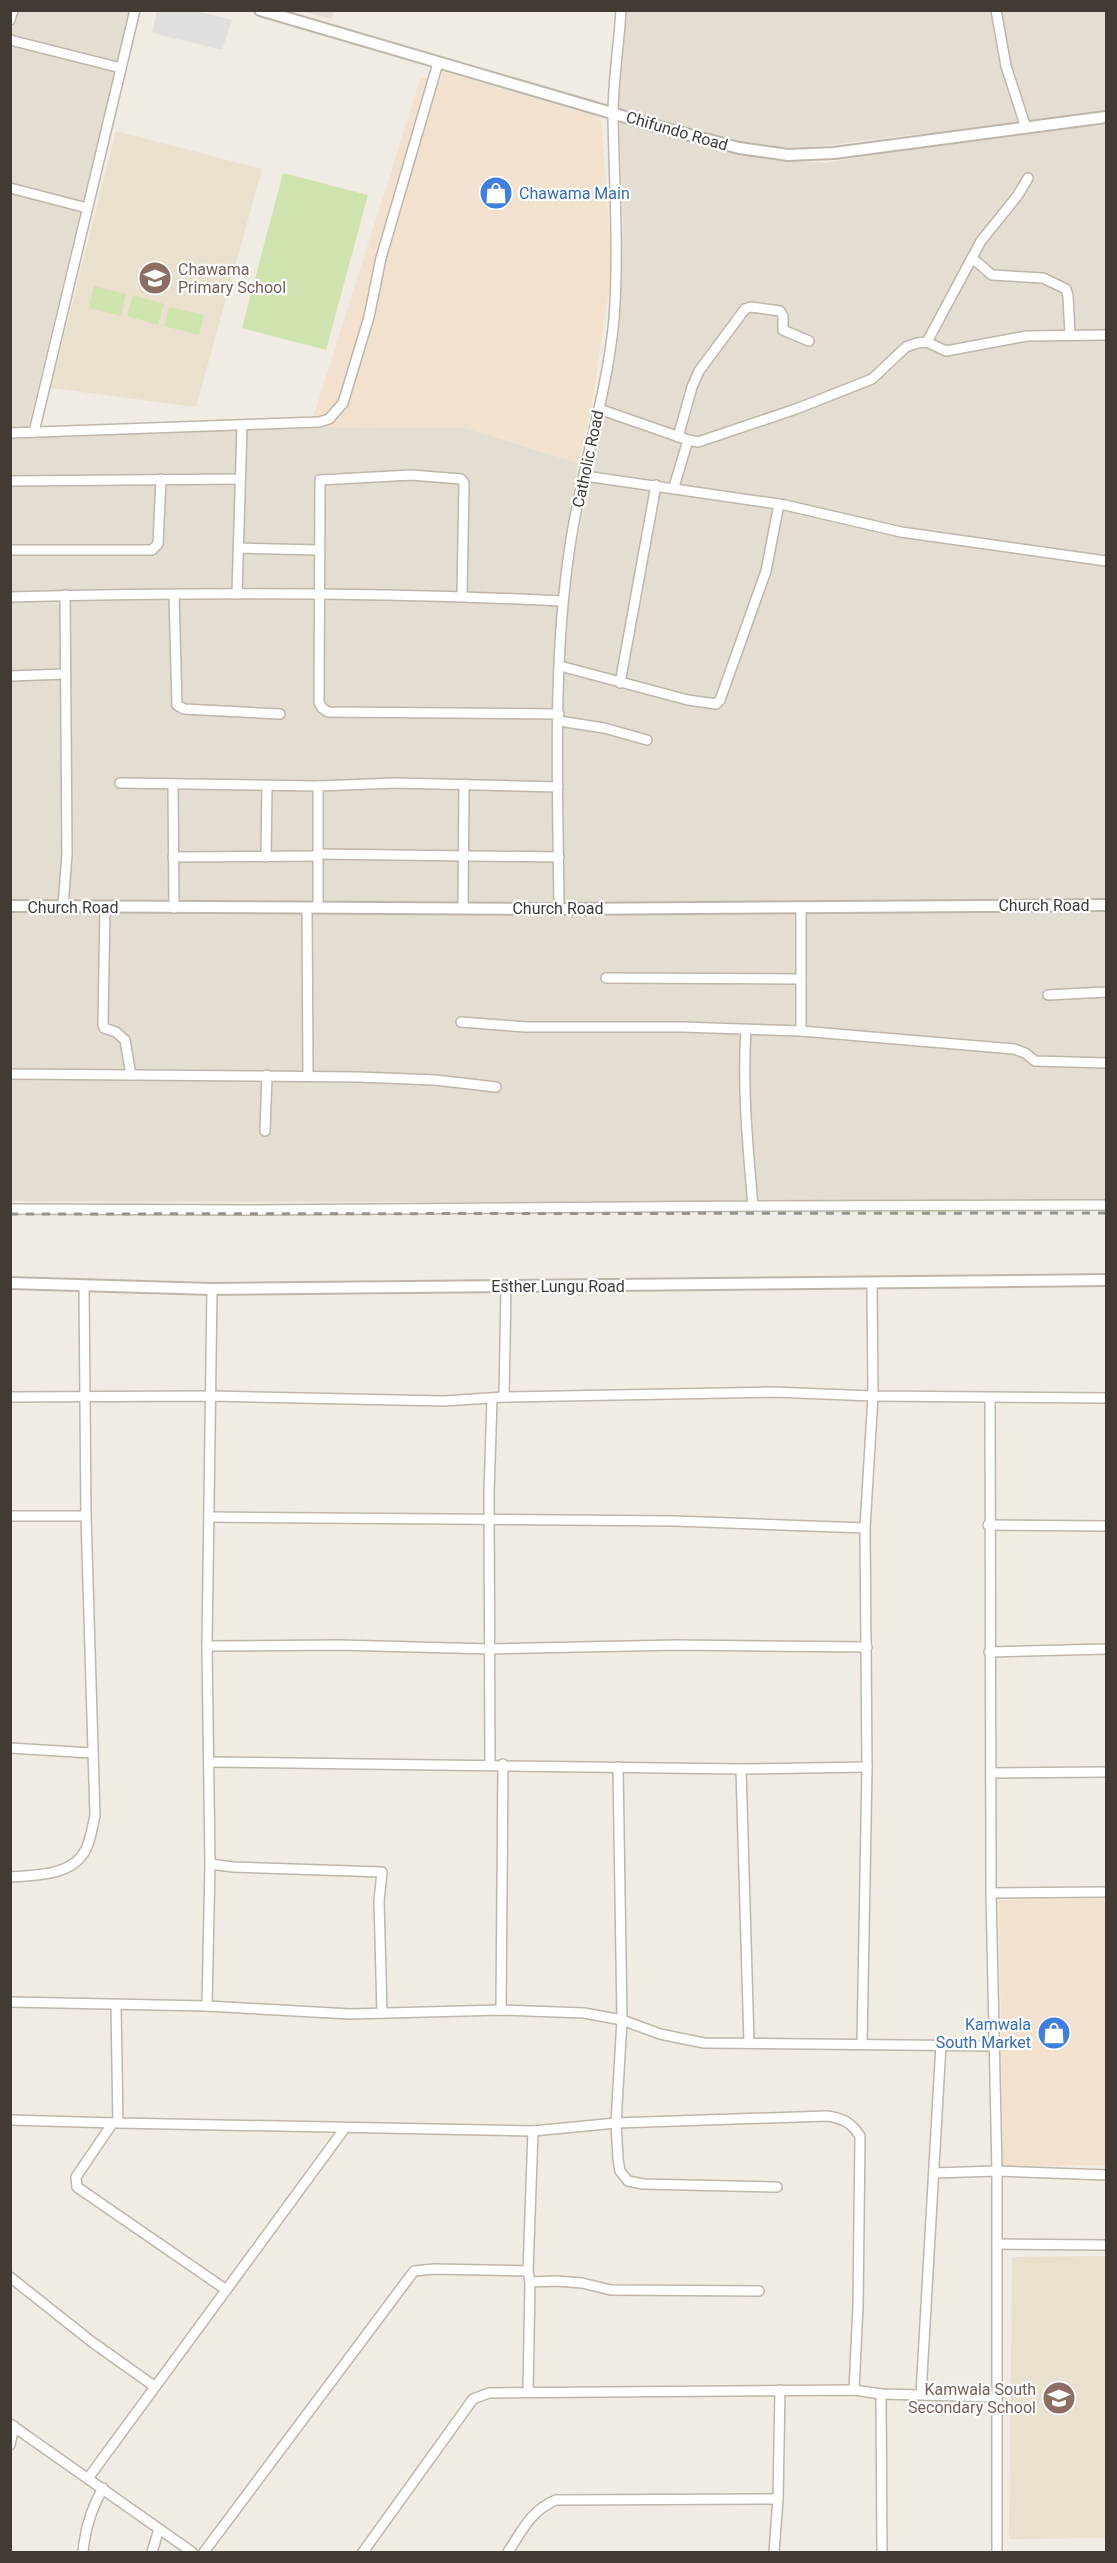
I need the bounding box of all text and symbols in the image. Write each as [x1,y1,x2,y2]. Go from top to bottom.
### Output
street label: Chifundo Road [624,107,730,155]
shop icon: Chawama Main [478,175,514,211]
place label: Chawama Main [519,184,630,203]
school or university icon: Chawama Primary School [137,260,173,296]
place label: Chawama Primary School [178,260,286,297]
street label: Catholic Road [568,409,608,509]
street label: Church Road [998,896,1090,915]
street label: Church Road [27,898,119,917]
street label: Church Road [512,899,604,918]
street label: Esther Lungu Road [491,1277,625,1296]
place label: Kamwala South Market [936,2015,1031,2052]
shop icon: Kamwala South Market [1036,2015,1072,2051]
place label: Kamwala South Secondary School [908,2380,1036,2417]
school or university icon: Kamwala South Secondary School [1041,2380,1077,2416]

